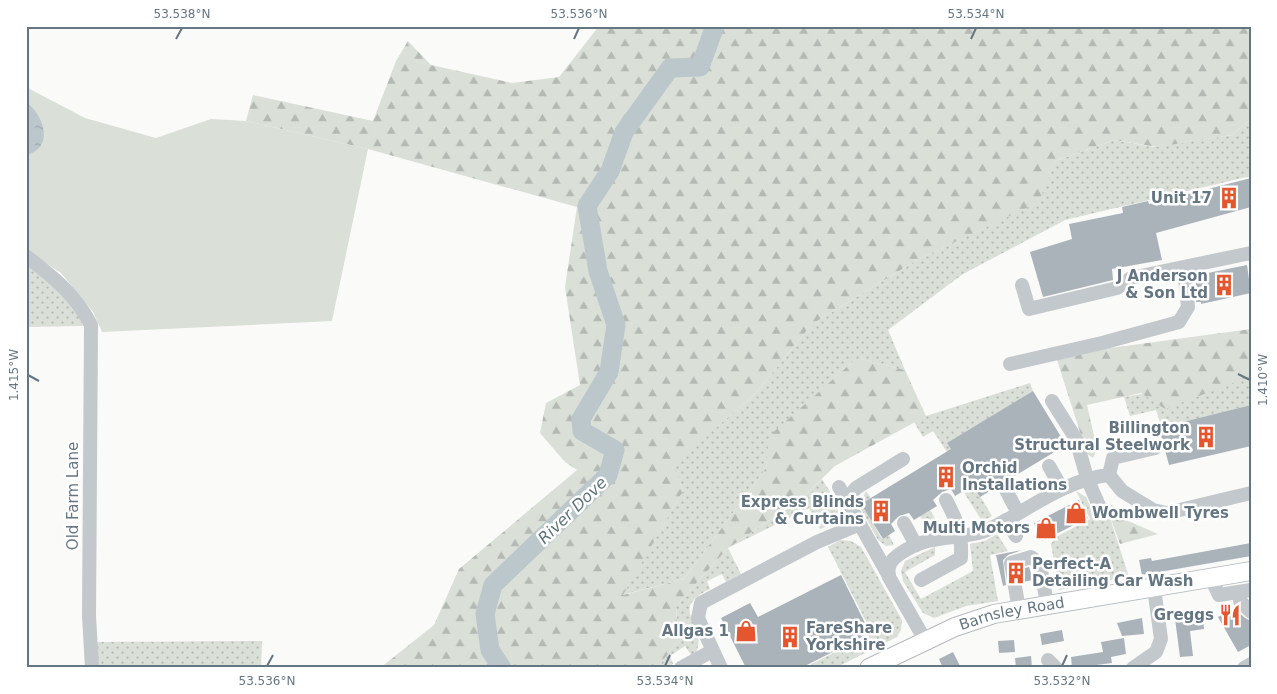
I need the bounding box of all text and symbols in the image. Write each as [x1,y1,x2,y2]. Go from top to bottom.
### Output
text: 53.538°N [154,7,210,21]
text: 53.536°N [551,7,607,21]
text: 53.534°N [948,7,1004,21]
building icon: Unit 17 [1216,185,1242,211]
place label: Unit 17 [1151,189,1212,207]
place label: J Anderson & Son Ltd [1116,267,1208,302]
building icon: J Anderson & Son Ltd [1211,272,1237,298]
text: 1.415°W [7,349,21,401]
text: 1.410°W [1256,354,1270,406]
place label: Billington Structural Steelwork [1014,419,1191,454]
building icon: Billington Structural Steelwork [1193,424,1219,450]
street label: Old Farm Lane [64,442,82,550]
place label: Orchid Installations [962,459,1067,494]
building icon: Orchid Installations [933,464,959,490]
water label: River Dove [534,473,611,548]
place label: Express Blinds & Curtains [741,493,864,528]
building icon: Express Blinds & Curtains [868,498,894,524]
shop icon: Wombwell Tyres [1063,500,1089,526]
place label: Wombwell Tyres [1092,504,1229,522]
shop icon: Multi Motors [1033,515,1059,541]
place label: Multi Motors [923,519,1030,537]
place label: Perfect-A Detailing Car Wash [1032,555,1193,590]
building icon: Perfect-A Detailing Car Wash [1003,560,1029,586]
street label: Barnsley Road [957,593,1066,634]
restaurant icon: Greggs [1217,602,1243,628]
place label: Greggs [1154,606,1214,624]
shop icon: Allgas 1 [733,618,759,644]
place label: FareShare Yorkshire [805,619,892,654]
place label: Allgas 1 [662,622,729,640]
building icon: FareShare Yorkshire [777,624,803,650]
text: 53.536°N [239,674,295,688]
text: 53.534°N [637,674,693,688]
text: 53.532°N [1034,674,1090,688]

